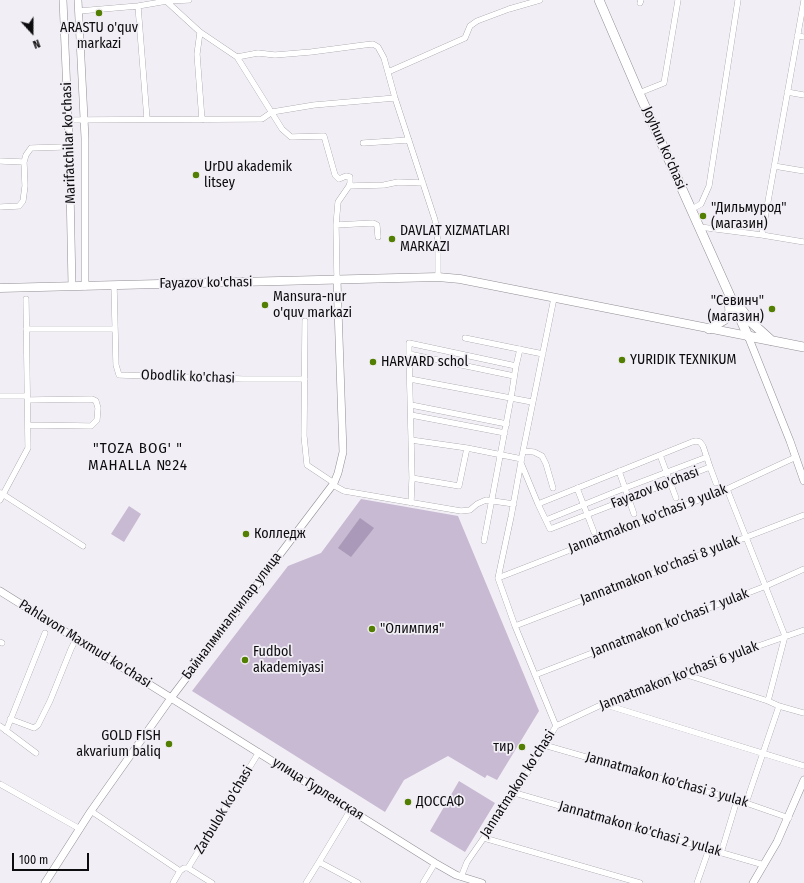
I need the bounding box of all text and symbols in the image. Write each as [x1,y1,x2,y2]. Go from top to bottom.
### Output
marker: ARASTU o'quv markazi [94,8,104,18]
north arrow [12,12,52,52]
place label: ARASTU o'quv markazi [60,20,138,52]
text: N [31,36,42,51]
street label: Marifatchilar ko'chasi [58,82,80,204]
street label: Joyhun ko'chasi [638,104,690,192]
place label: UrDU akademik litsey [204,159,292,192]
marker: UrDU akademik litsey [191,170,201,180]
place label: "Дильмурод" (магазин) [711,200,787,232]
marker: "Дильмурод" (магазин) [698,211,708,221]
place label: DAVLAT XIZMATLARI MARKAZI [400,223,510,256]
marker: DAVLAT XIZMATLARI MARKAZI [387,234,397,244]
street label: Fayazov ko'chasi [159,274,253,292]
place label: Mansura-nur o'quv markazi [273,289,352,322]
place label: "Севинч" (магазин) [707,293,764,326]
marker: Mansura-nur o'quv markazi [260,300,270,310]
marker: "Севинч" (магазин) [767,304,777,314]
place label: YURIDIK TEXNIKUM [630,352,737,368]
place label: HARVARD schol [381,354,468,370]
marker: YURIDIK TEXNIKUM [617,355,627,365]
marker: HARVARD schol [368,357,378,367]
street label: Obodlik ko'chasi [141,367,235,387]
district label: "TOZA BOG' " MAHALLA №24 [88,440,188,475]
street label: Fayazov ko'chasi [609,463,701,513]
street label: Jannatmakon ko'chasi 9 yulak [566,481,730,557]
place label: Колледж [254,526,306,542]
marker: Колледж [241,529,251,539]
street label: Jannatmakon ko'chasi 8 yulak [578,532,742,608]
street label: Байналминалчилар улица [179,549,285,683]
street label: Jannatmakon ko'chasi 7 yulak [589,585,751,661]
street label: Pahlavon Maxmud ko'chasi [16,596,154,692]
place label: "Олимпия" [380,621,444,637]
marker: "Олимпия" [367,624,377,634]
street label: Jannatmakon ko'chasi 6 yulak [597,638,761,714]
place label: Fudbol akademiyasi [253,644,324,676]
marker: Fudbol akademiyasi [240,655,250,665]
street label: Jannatmakon ko'chasi [477,727,559,841]
place label: GOLD FISH akvarium baliq [76,728,161,760]
marker: GOLD FISH akvarium baliq [164,739,174,749]
place label: тир [493,739,514,755]
marker: тир [517,742,527,752]
street label: Jannatmakon ko'chasi 3 yulak [584,749,750,811]
street label: улица Гурленская [269,754,367,824]
street label: Zarbulok ko'chasi [191,763,257,857]
place label: ДОССАФ [416,794,464,810]
marker: ДОССАФ [403,797,413,807]
street label: Jannatmakon ko'chasi 2 yulak [557,798,723,860]
scale bar [14,845,91,871]
text: 100 m [19,853,48,867]

